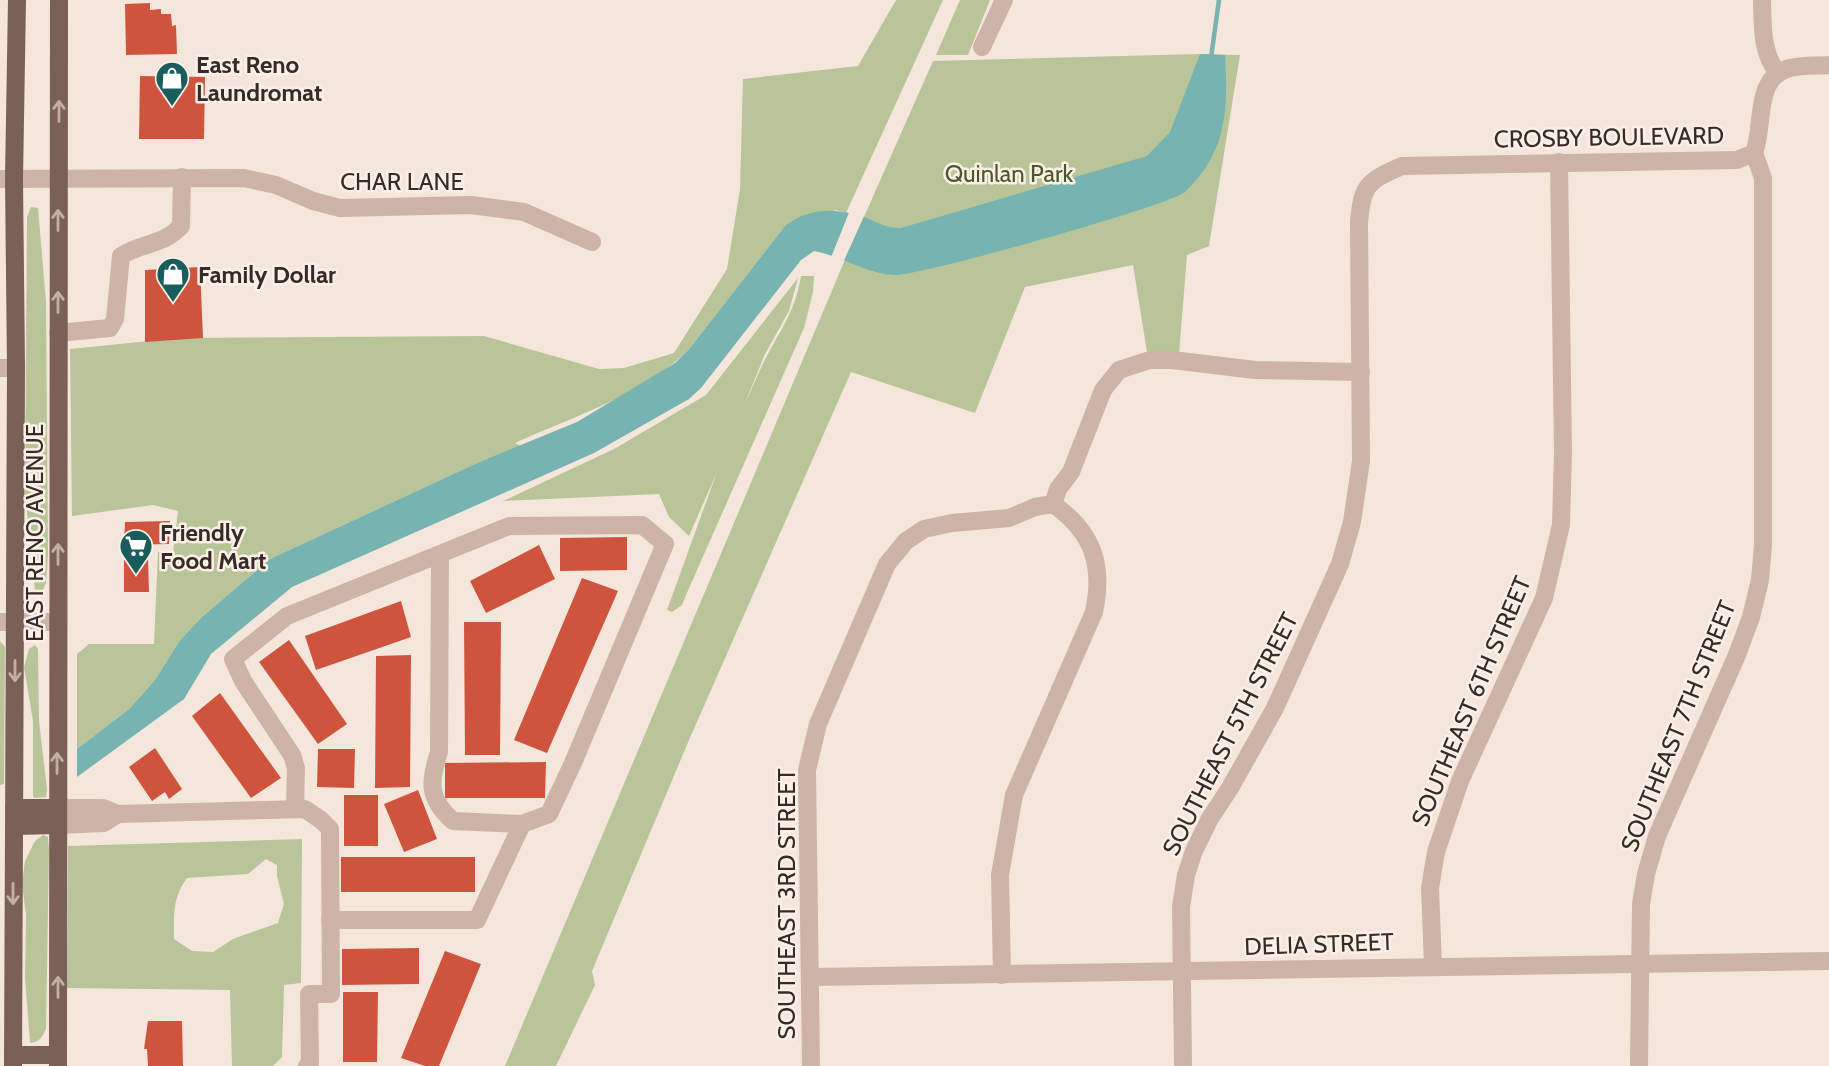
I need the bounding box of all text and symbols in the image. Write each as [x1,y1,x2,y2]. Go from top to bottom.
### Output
place label: East Reno Laundromat [196,50,322,107]
shop icon: East Reno Laundromat [153,59,191,108]
one-way arrow [52,100,66,123]
street label: CROSBY BOULEVARD [1494,120,1724,154]
park label: Quinlan Park [945,159,1074,188]
street label: CHAR LANE [340,167,464,196]
one-way arrow [51,209,65,232]
shop icon: Family Dollar [154,255,192,304]
place label: Family Dollar [198,260,336,289]
one-way arrow [51,291,65,314]
street label: EAST RENO AVENUE [20,424,49,642]
place label: Friendly Food Mart [160,518,266,575]
supermarket icon: Friendly Food Mart [117,527,155,576]
one-way arrow [51,543,65,566]
street label: SOUTHEAST 6TH STREET [1405,571,1537,830]
street label: SOUTHEAST 7TH STREET [1614,596,1742,856]
street label: SOUTHEAST 5TH STREET [1156,608,1304,860]
one-way arrow [8,660,22,683]
one-way arrow [50,751,64,774]
street label: SOUTHEAST 3RD STREET [772,768,801,1039]
one-way arrow [7,882,20,905]
street label: DELIA STREET [1244,927,1395,961]
one-way arrow [51,975,65,998]

